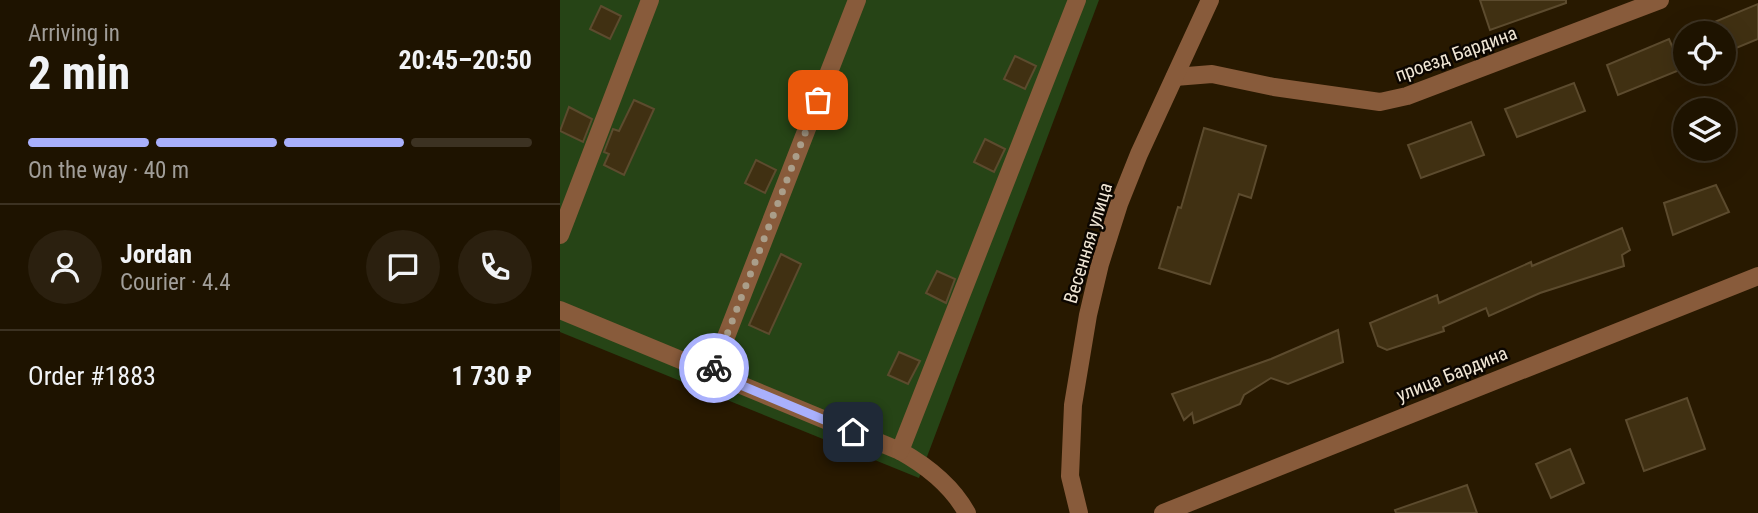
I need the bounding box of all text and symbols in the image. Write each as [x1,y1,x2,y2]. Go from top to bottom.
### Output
text: Arriving in [28,20,120,47]
street label: проезд Бардина [1392,21,1520,87]
map controls [1673,21,1736,161]
button: locate [1673,21,1736,84]
text: 20:45–20:50 [398,45,532,75]
text: 2 min [28,46,130,100]
pin [788,70,848,130]
icon: bag [799,81,837,119]
button: layers [1673,98,1736,161]
text: On the way · 40 m [28,157,189,184]
street label: Весенняя улица [1059,180,1117,306]
button: person [28,230,102,304]
button: chat [366,230,440,304]
button: phone [458,230,532,304]
text: Jordan [120,239,192,269]
text: Courier · 4.4 [120,269,231,296]
courier [679,333,749,403]
street label: улица Бардина [1393,341,1511,407]
icon: bike [695,349,733,387]
text: Order #1883 [28,361,156,391]
text: 1 730 ₽ [451,361,532,391]
pin [823,402,883,462]
icon: home [834,413,872,451]

